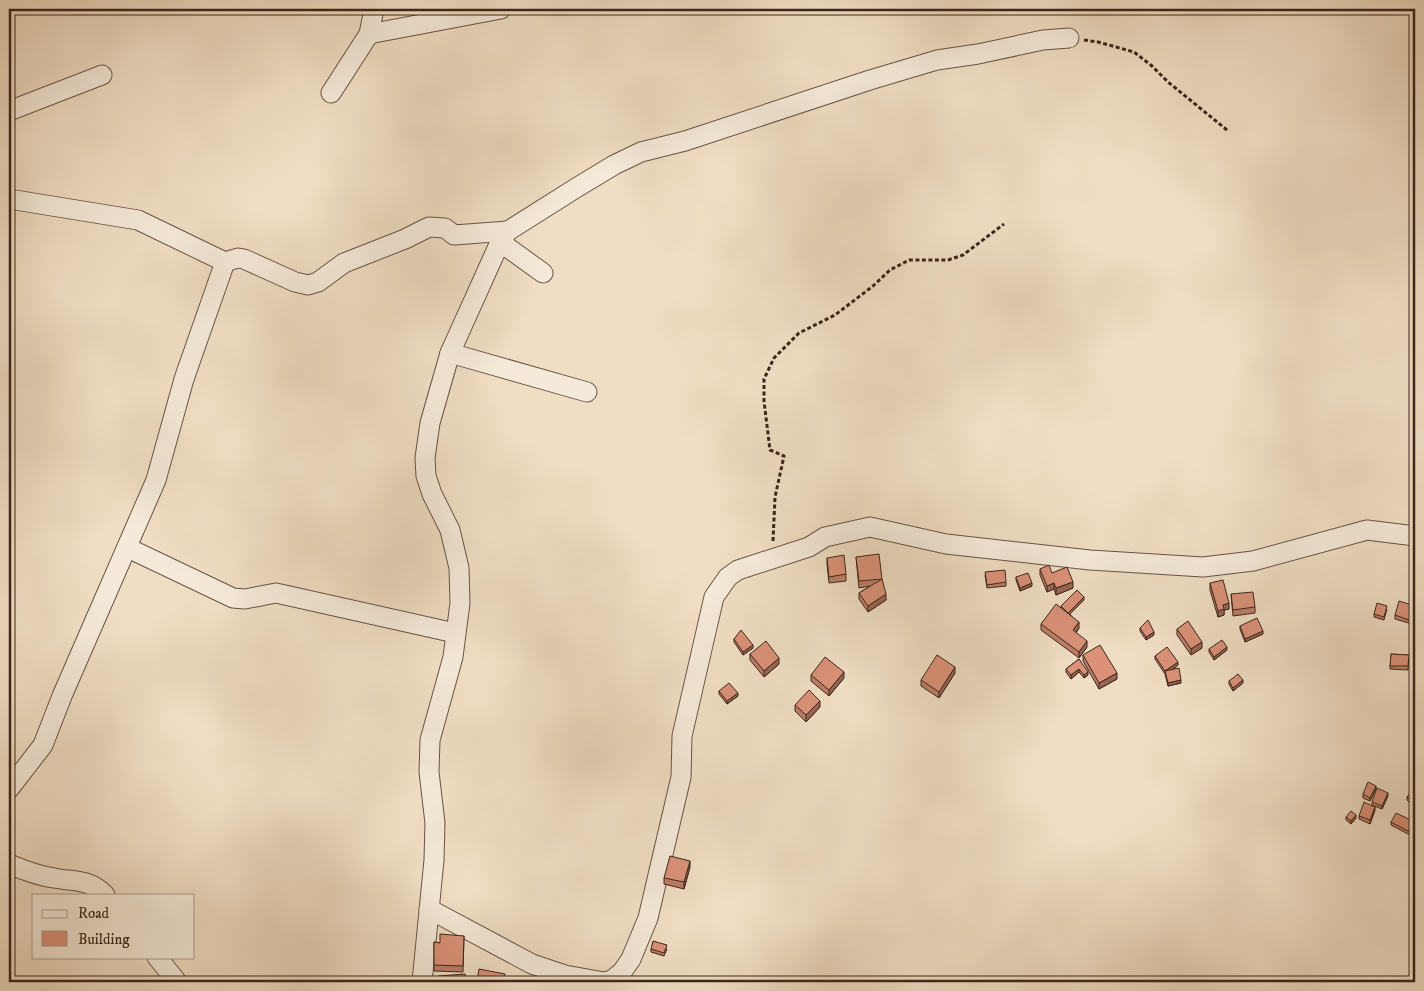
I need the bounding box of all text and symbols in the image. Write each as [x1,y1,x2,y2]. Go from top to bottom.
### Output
legend [32,894,195,958]
text: Road [78,904,110,923]
text: Building [78,930,130,949]

